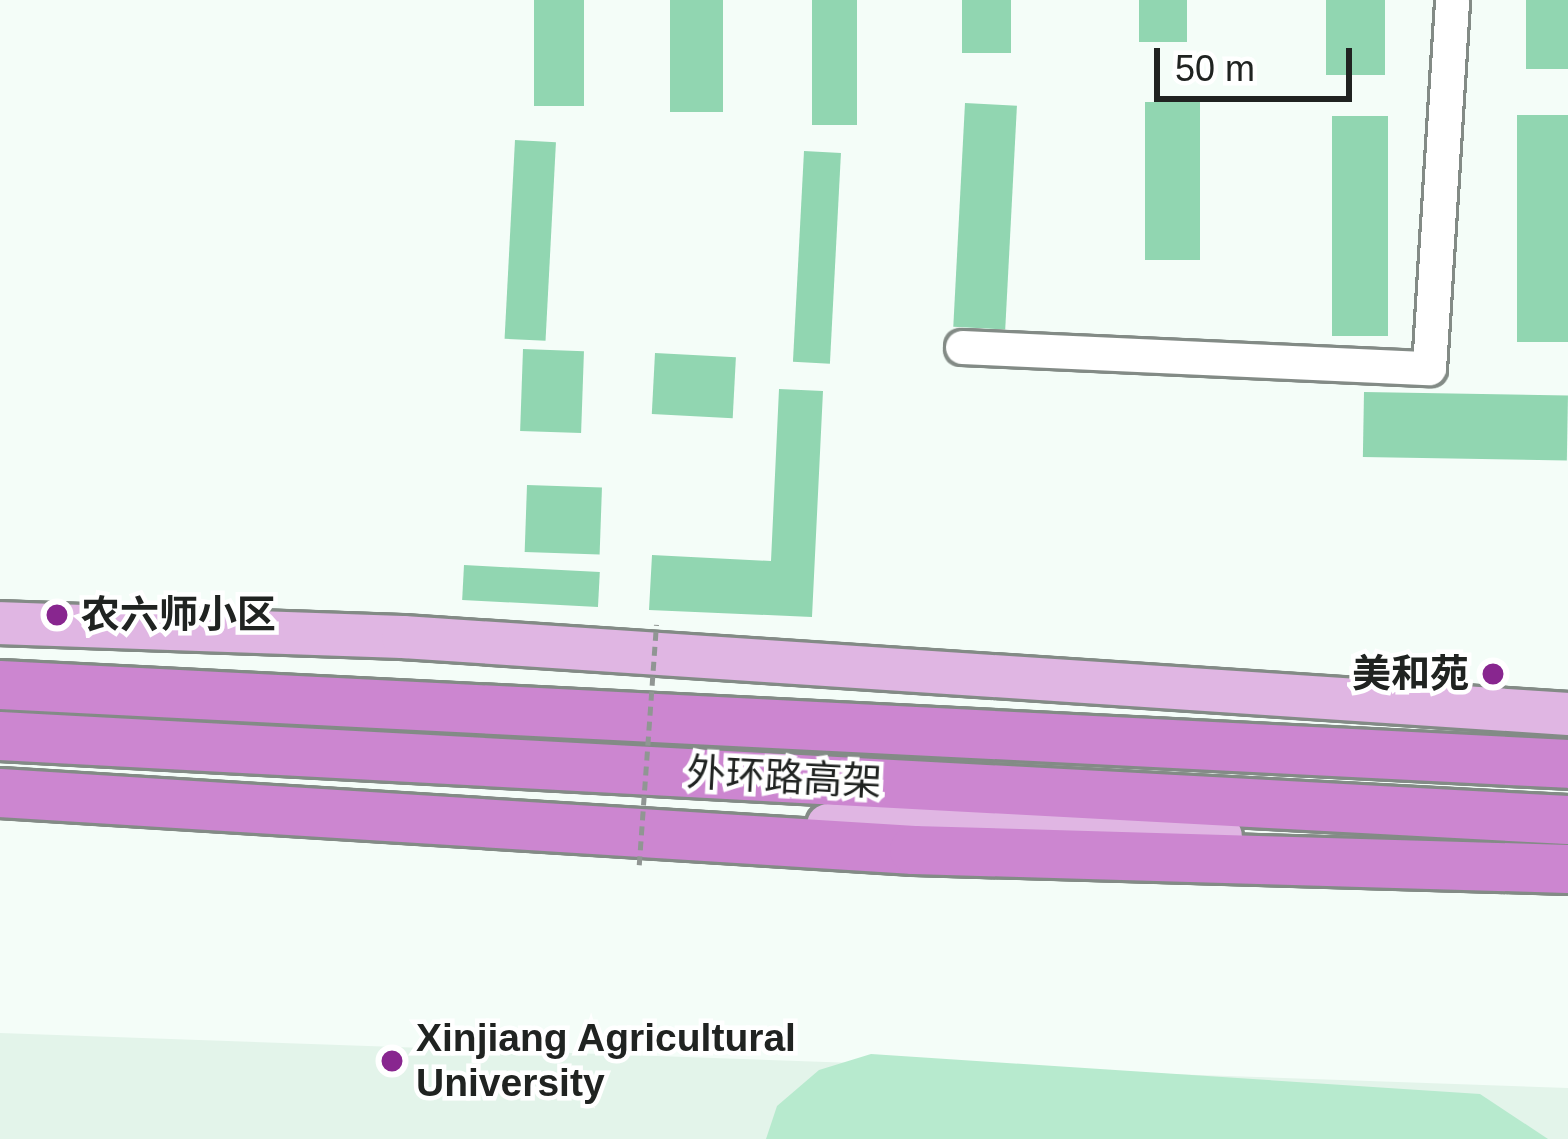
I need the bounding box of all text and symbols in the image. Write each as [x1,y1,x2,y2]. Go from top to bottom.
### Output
scale bar [1160,24,1358,98]
text: 50 m [1175,48,1255,89]
place label: 农六师小区 [81,592,276,638]
marker: 农六师小区 [44,602,70,628]
place label: 美和苑 [1352,651,1469,697]
marker: 美和苑 [1480,661,1506,687]
street label: 外环路高架 [685,750,883,806]
place label: Xinjiang Agricultural University [416,1016,797,1107]
marker: Xinjiang Agricultural University [379,1048,405,1074]

